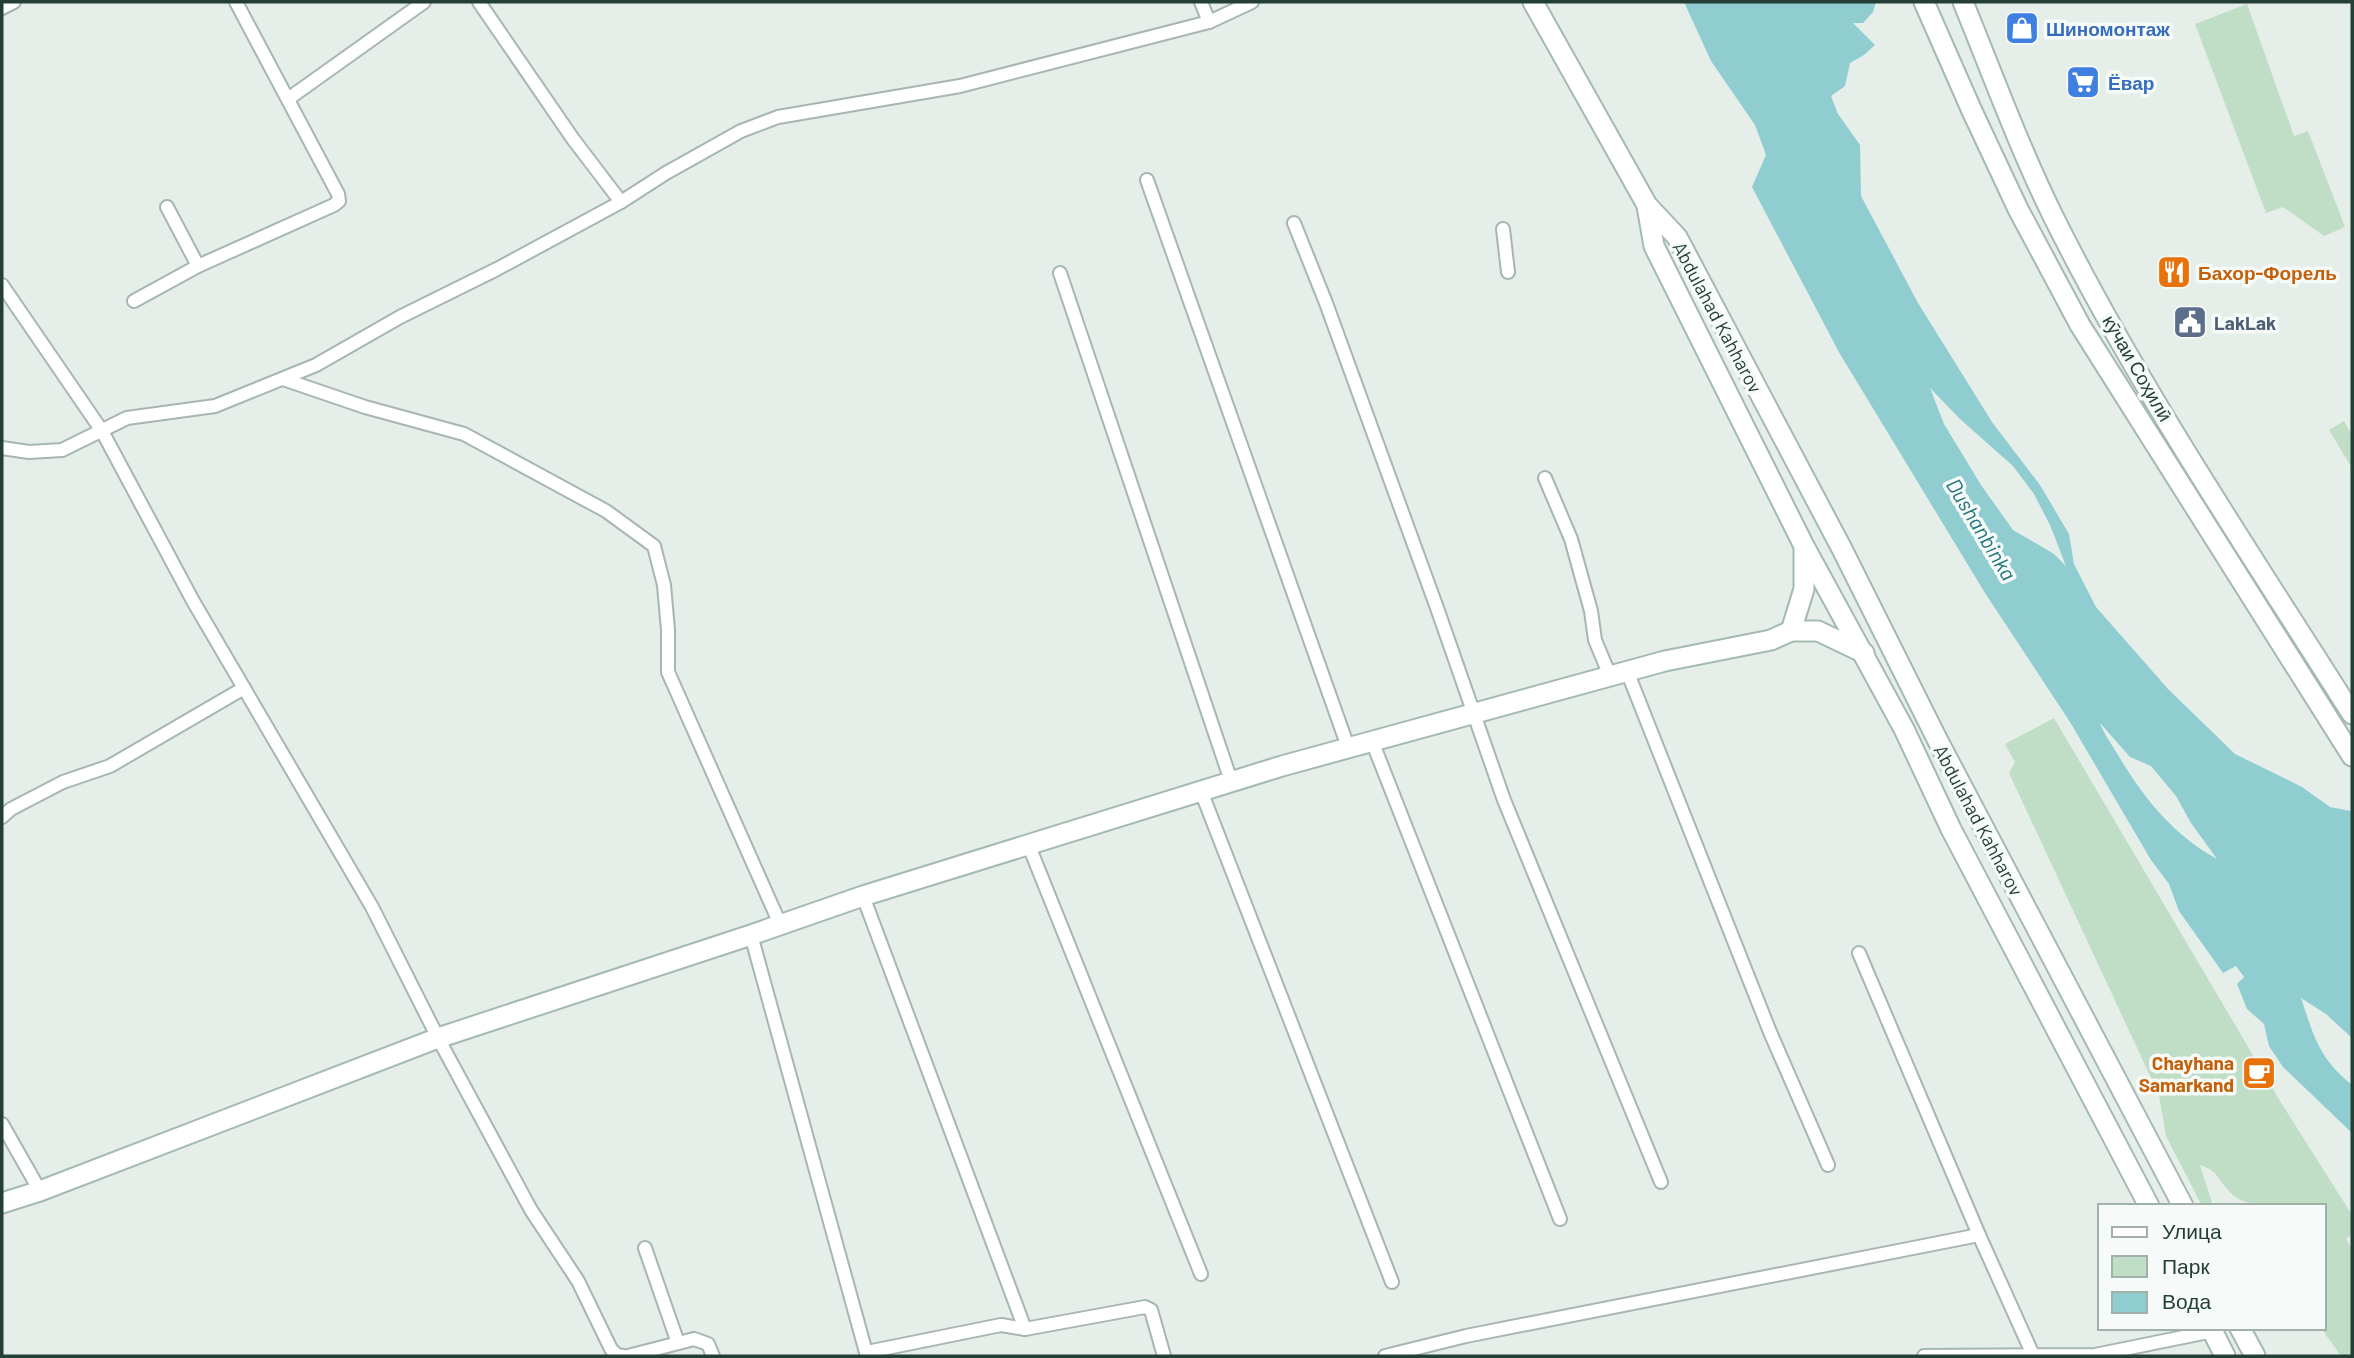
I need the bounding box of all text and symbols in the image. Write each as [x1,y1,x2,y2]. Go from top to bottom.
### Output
shop icon: Шиномонтаж [2003,9,2041,47]
place label: Шиномонтаж [2046,17,2170,40]
supermarket icon: Ёвар [2064,63,2102,101]
place label: Ёвар [2108,71,2154,94]
street label: Abdulahad Kahharov [1668,237,1768,397]
restaurant icon: Бахор-Форель [2155,253,2193,291]
place label: Бахор-Форель [2198,261,2337,284]
public building icon: LakLak [2171,303,2209,341]
street label: кӯчаи Соҳилӣ [2098,311,2178,425]
place label: LakLak [2214,311,2276,334]
water label: Dushanbinka [1942,474,2022,584]
street label: Abdulahad Kahharov [1929,740,2029,900]
place label: Chayhana Samarkand [2139,1051,2234,1096]
cafe icon: Chayhana Samarkand [2240,1054,2278,1092]
legend [2098,1204,2326,1330]
text: Улица [2162,1218,2222,1243]
text: Парк [2162,1253,2210,1278]
text: Вода [2162,1288,2211,1313]

